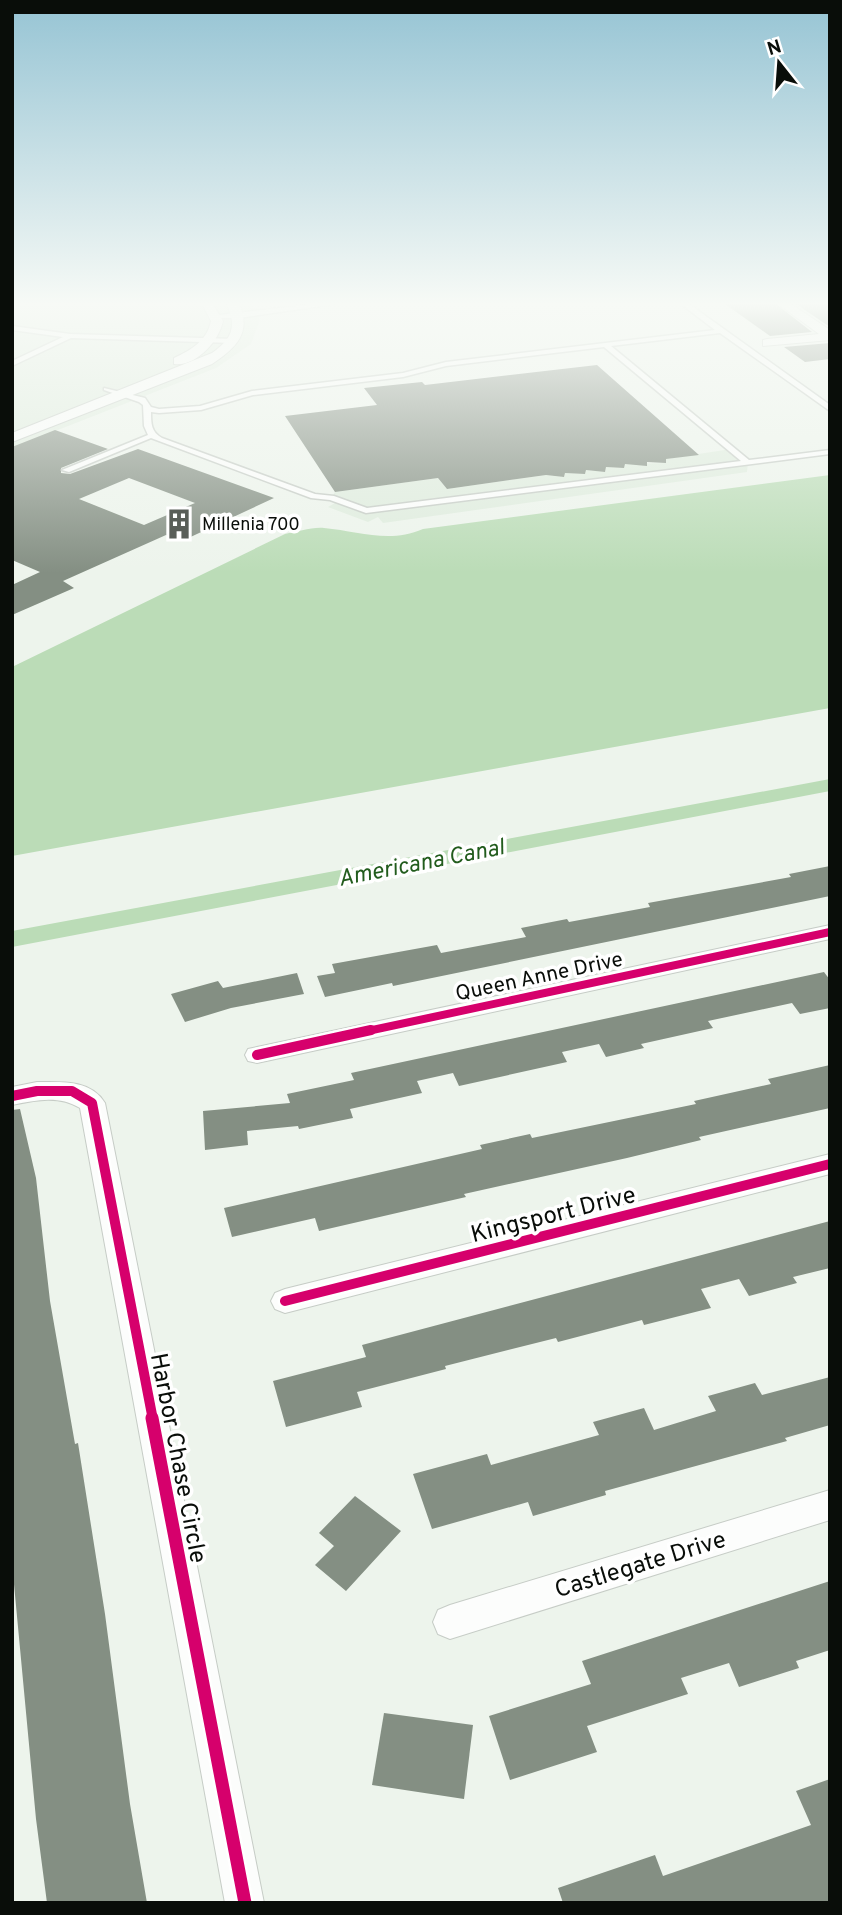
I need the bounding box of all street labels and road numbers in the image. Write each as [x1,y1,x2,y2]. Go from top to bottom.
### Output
street label: Queen Anne Drive [453,947,626,1008]
street label: Kingsport Drive [468,1181,639,1251]
street label: Harbor Chase Circle [142,1351,212,1566]
street label: Castlegate Drive [551,1526,730,1606]

